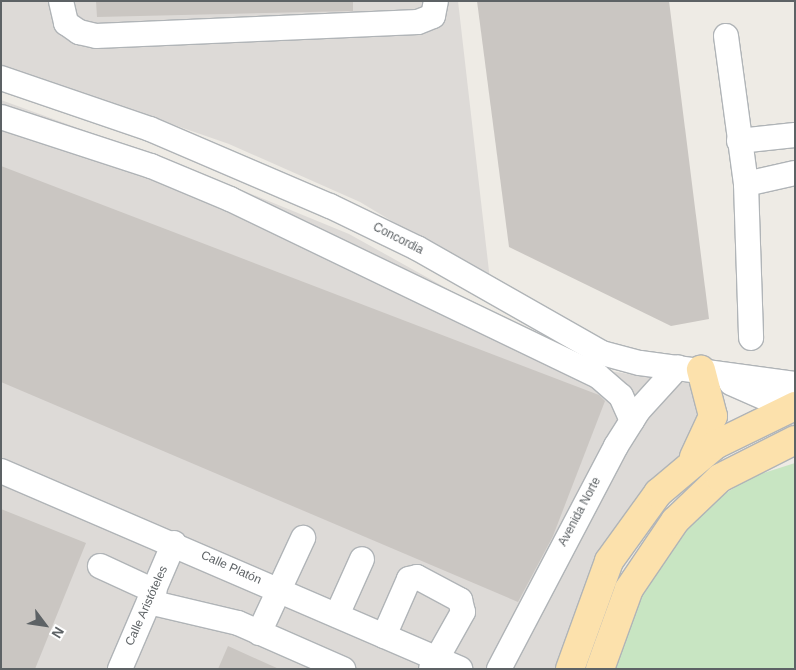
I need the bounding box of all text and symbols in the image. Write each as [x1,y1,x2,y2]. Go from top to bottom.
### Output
street label: Concordia [370,220,426,258]
street label: Avenida Norte [556,475,604,549]
street label: Calle Platón [199,548,263,588]
street label: Calle Aristóteles [123,563,171,649]
north arrow [20,600,70,650]
text: N [48,624,67,641]

